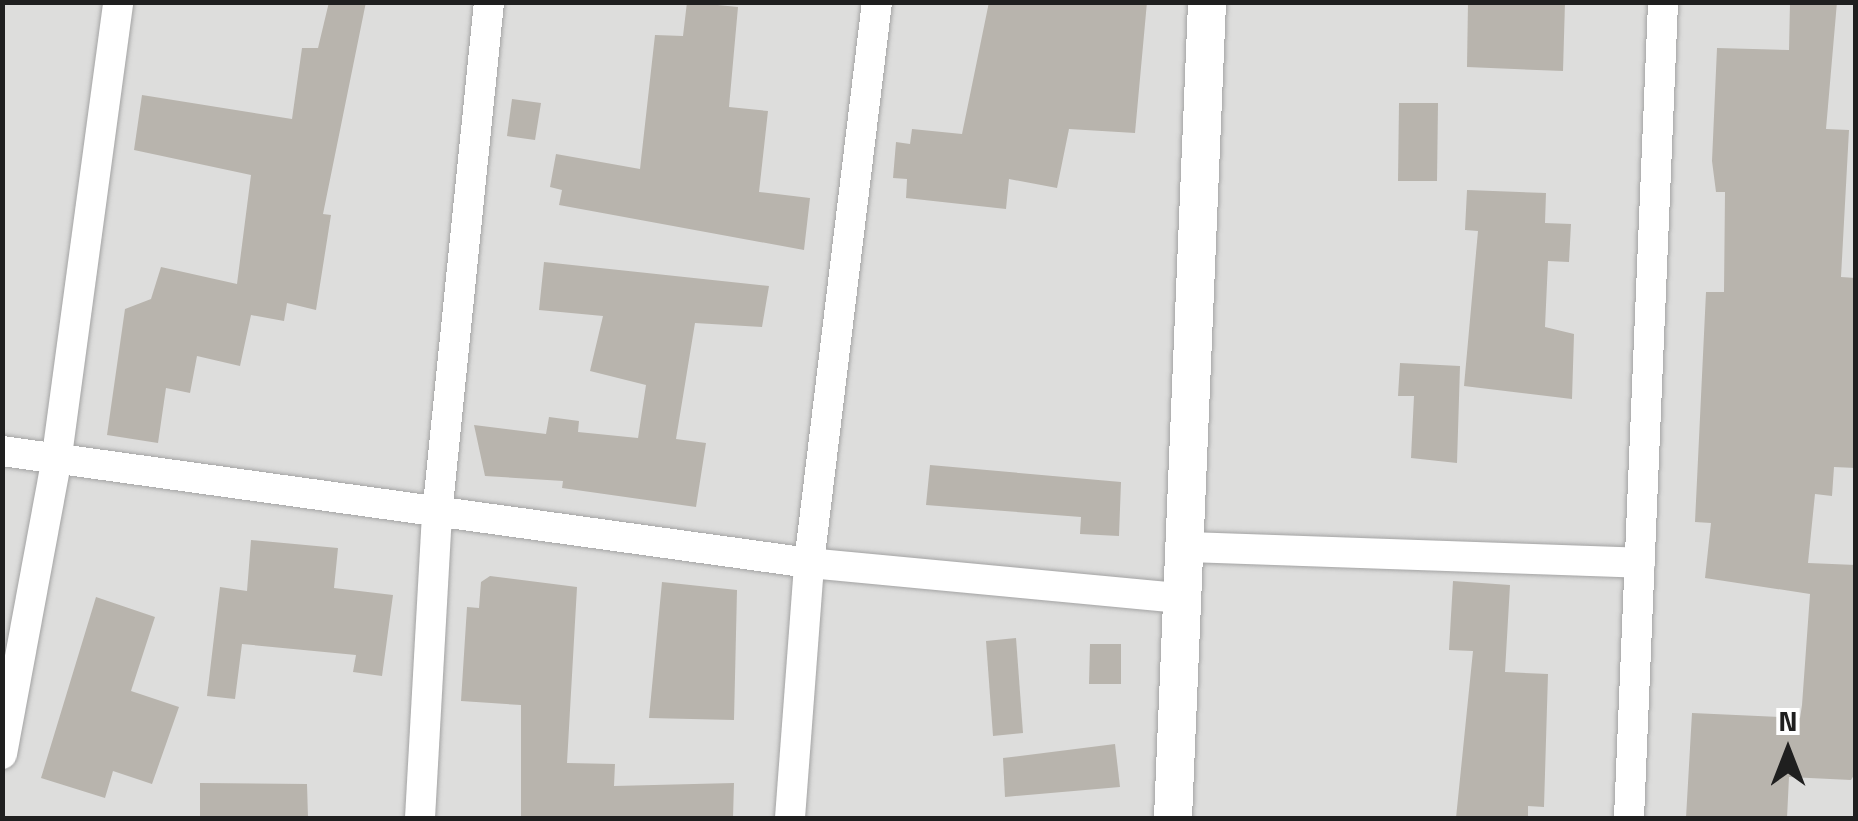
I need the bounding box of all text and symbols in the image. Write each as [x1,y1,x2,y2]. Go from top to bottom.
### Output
text: N [1778,699,1798,742]
north arrow [1738,701,1838,801]

